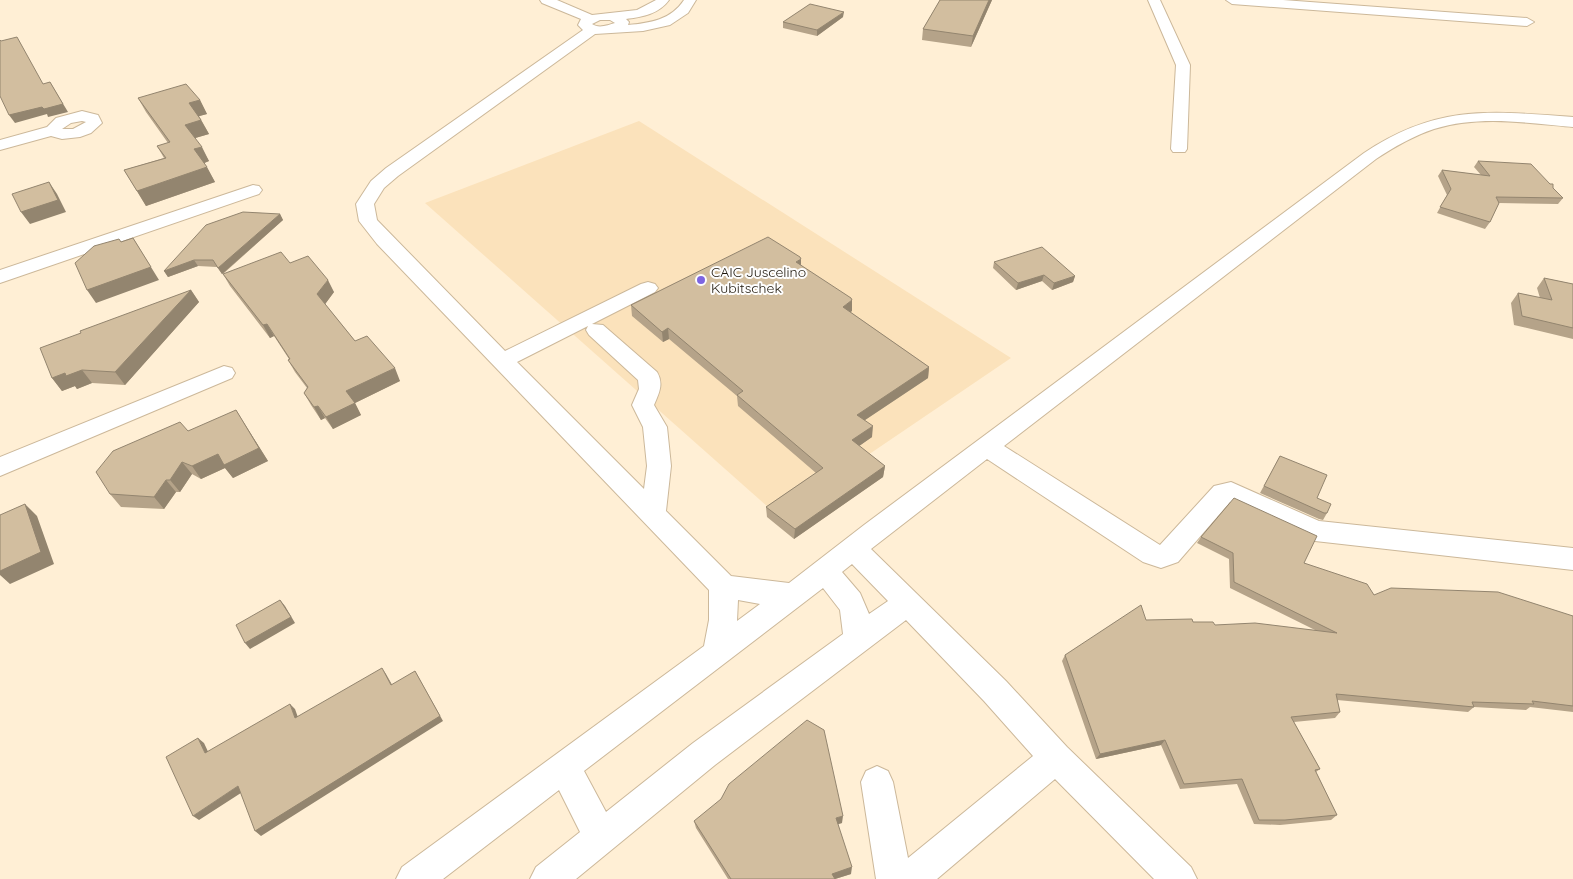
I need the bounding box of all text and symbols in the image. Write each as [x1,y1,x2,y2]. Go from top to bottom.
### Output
place label: CAIC Juscelino Kubitschek [711,263,806,297]
marker: CAIC Juscelino Kubitschek [695,274,707,286]

